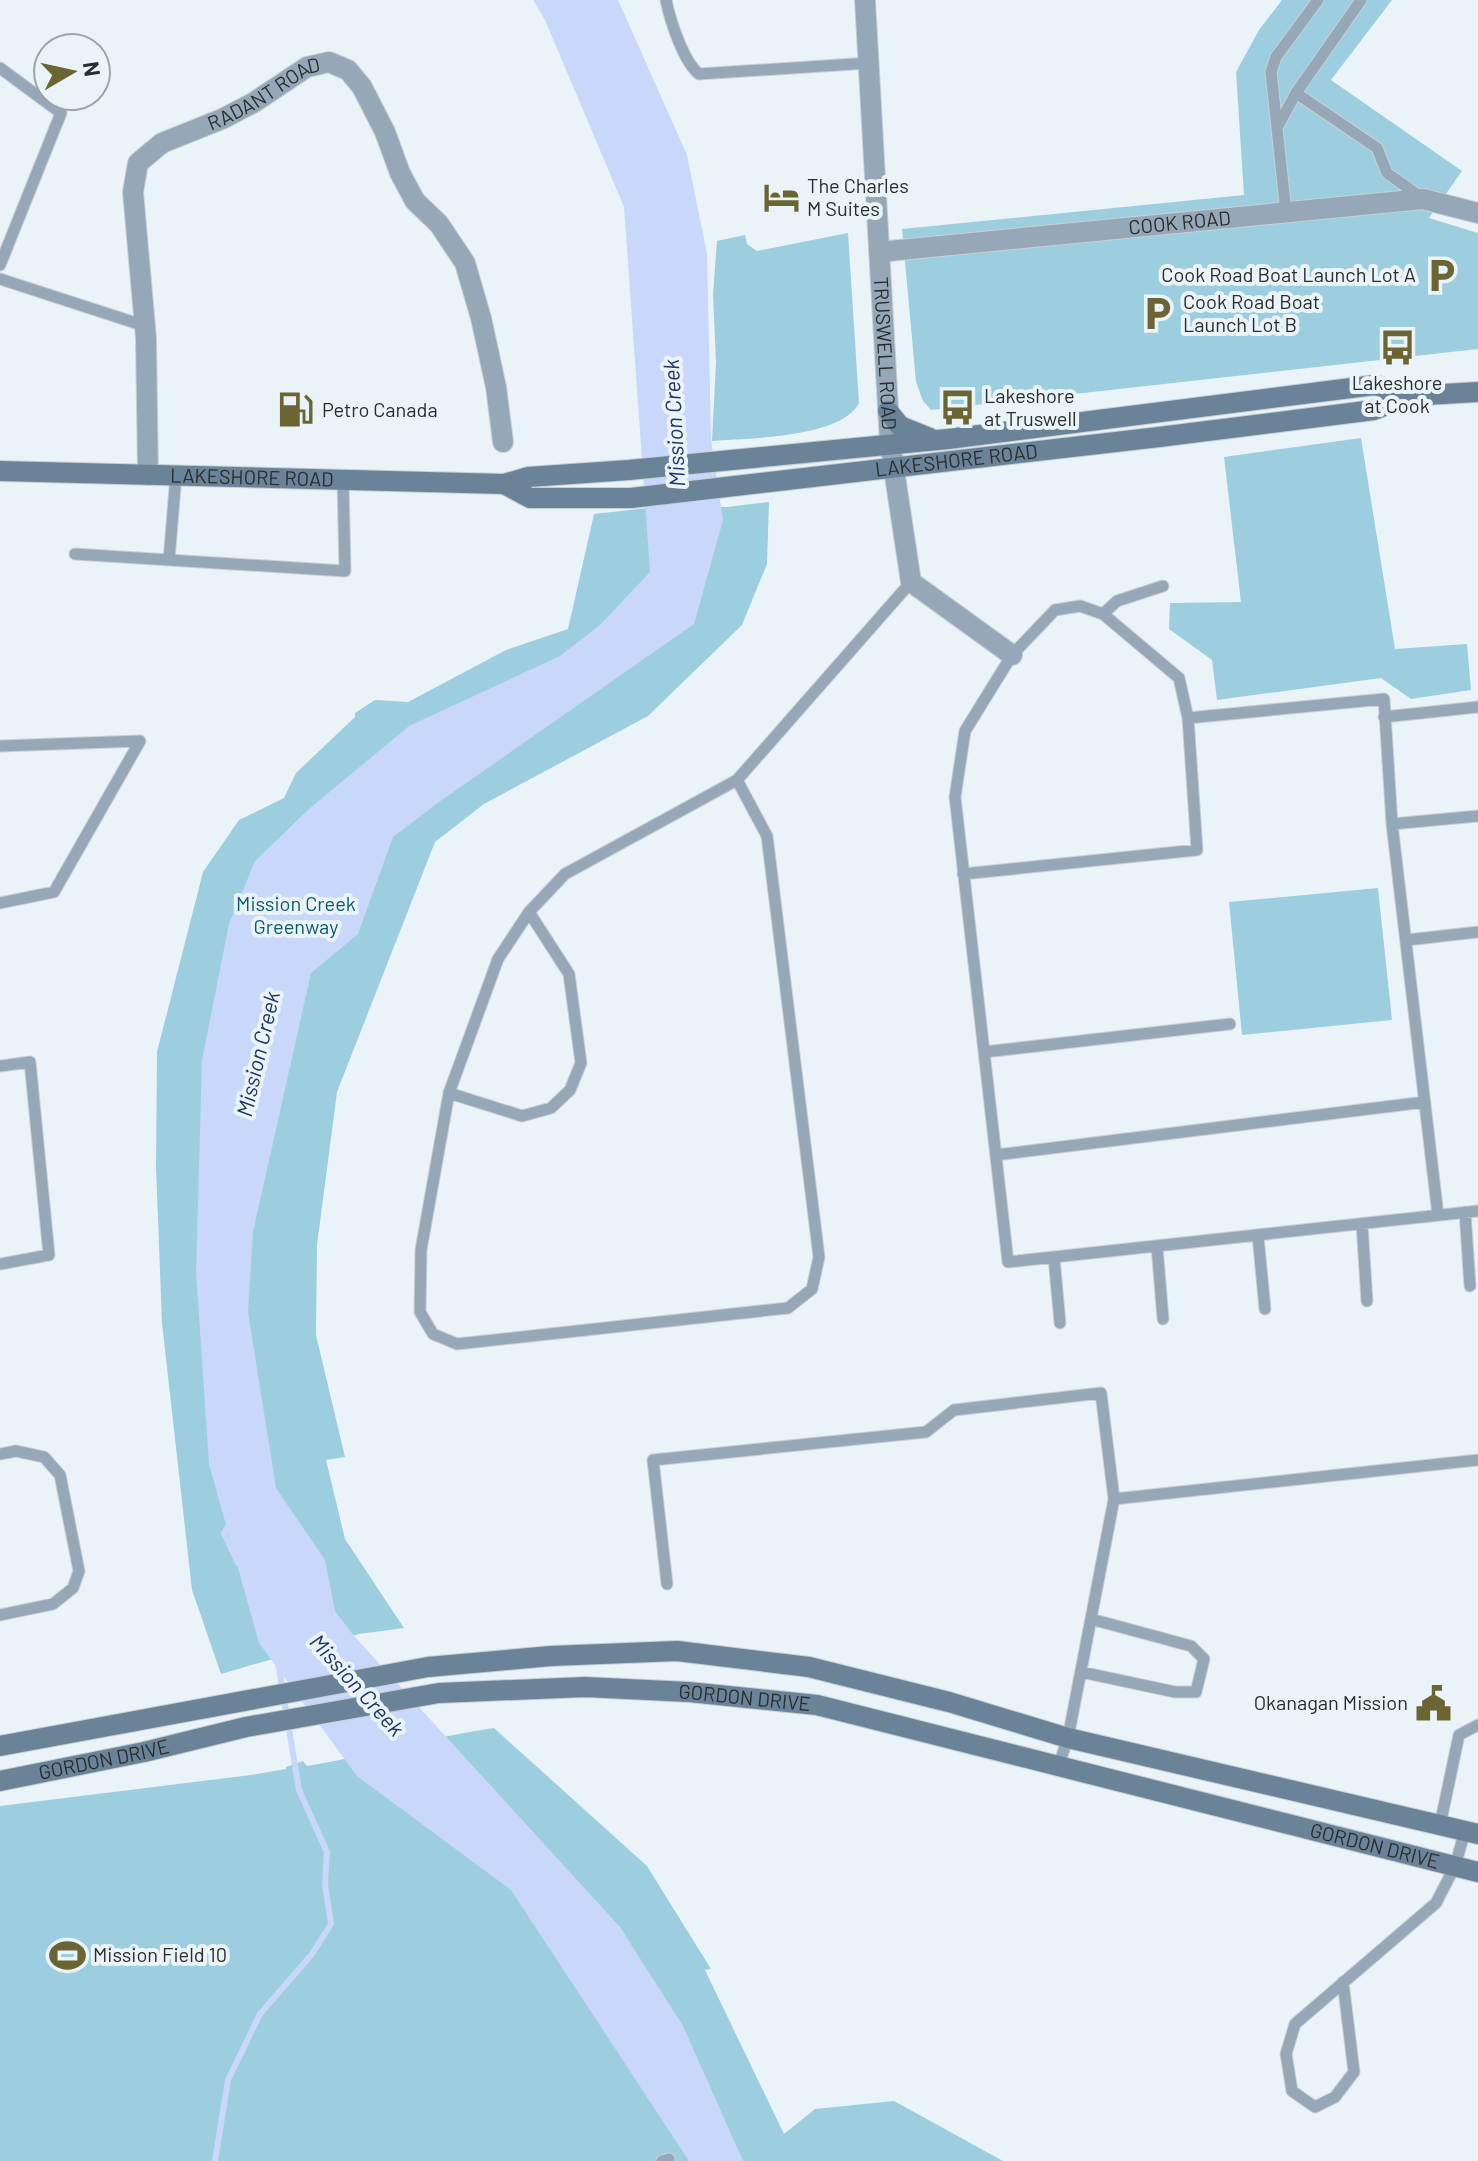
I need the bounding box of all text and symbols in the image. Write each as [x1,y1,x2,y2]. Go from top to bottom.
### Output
north arrow [32,32,112,112]
street label: RADANT ROAD [204,51,322,135]
text: N [79,59,107,78]
place label: The Charles M Suites [807,173,909,220]
hotel icon: The Charles M Suites [762,178,800,216]
street label: COOK ROAD [1127,205,1232,239]
parking icon: Cook Road Boat Launch Lot A [1423,256,1461,294]
place label: Cook Road Boat Launch Lot A [1161,262,1416,286]
street label: TRUSWELL ROAD [870,276,902,431]
place label: Cook Road Boat Launch Lot B [1183,289,1320,336]
parking icon: Cook Road Boat Launch Lot B [1138,295,1176,333]
bus stop icon: Lakeshore at Cook [1378,329,1416,367]
water label: Mission Creek [657,358,689,488]
place label: Lakeshore at Cook [1352,370,1442,417]
place label: Lakeshore at Truswell [984,383,1077,430]
bus stop icon: Lakeshore at Truswell [939,388,977,426]
fuel station icon: Petro Canada [277,391,315,429]
place label: Petro Canada [322,397,438,421]
street label: LAKESHORE ROAD [874,438,1039,481]
street label: LAKESHORE ROAD [170,462,334,491]
park label: Mission Creek Greenway [236,891,356,938]
water label: Mission Creek [230,988,284,1119]
water label: Mission Creek [305,1628,410,1741]
street label: GORDON DRIVE [678,1679,812,1715]
public building icon: Okanagan Mission [1415,1684,1453,1722]
place label: Okanagan Mission [1254,1690,1408,1714]
street label: GORDON DRIVE [36,1733,171,1784]
street label: GORDON DRIVE [1308,1817,1442,1873]
sports icon: Mission Field 10 [48,1936,86,1974]
place label: Mission Field 10 [93,1942,227,1966]

